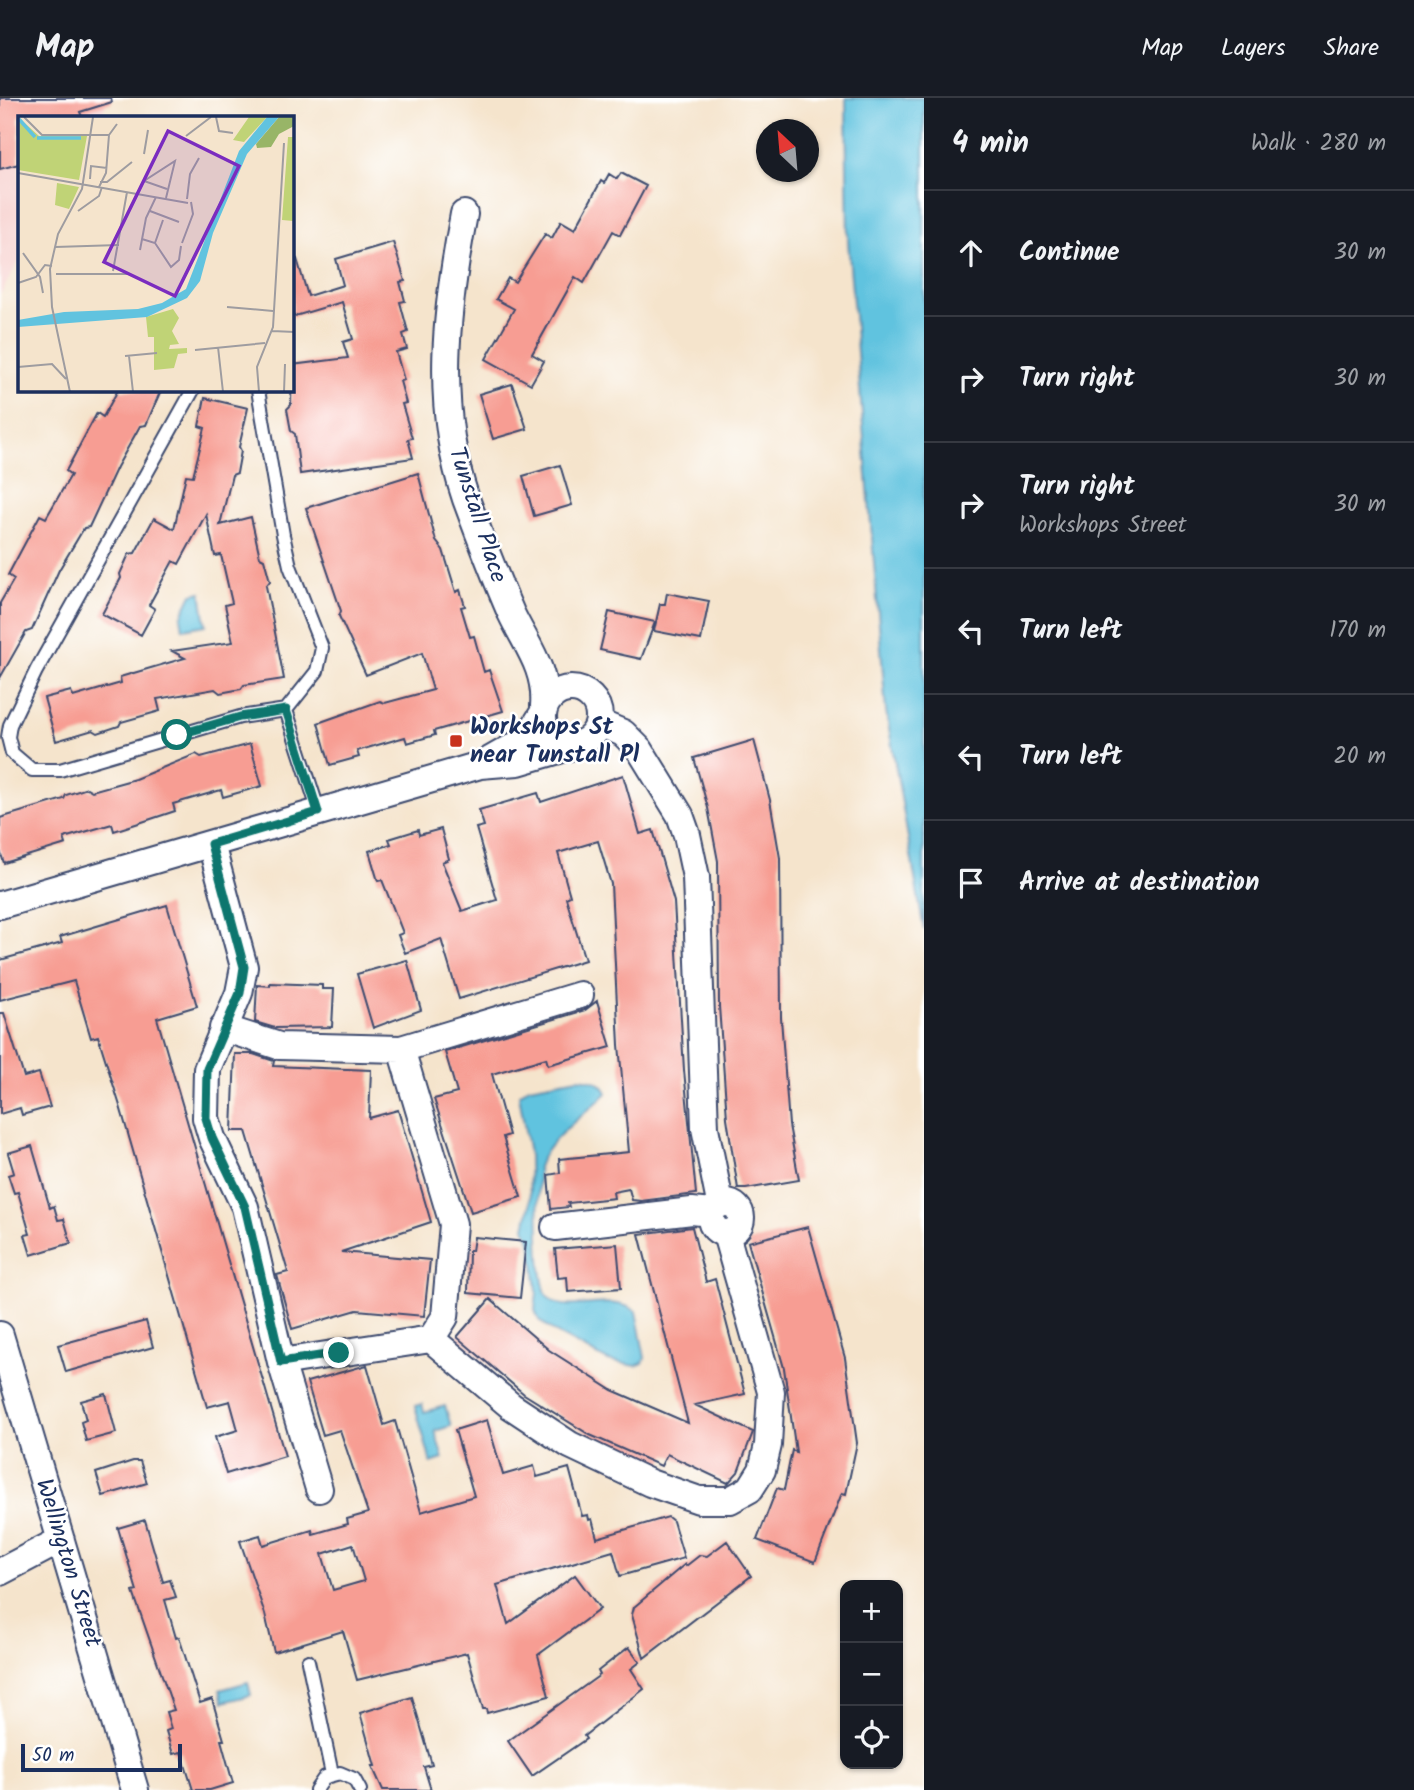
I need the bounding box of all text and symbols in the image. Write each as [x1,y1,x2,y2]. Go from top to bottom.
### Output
text: Map [35,22,95,75]
text: Map [1141,29,1183,68]
text: Layers [1221,29,1285,68]
text: Share [1323,29,1379,68]
inset map [18,116,294,392]
north arrow [756,119,819,182]
text: 4 min [952,120,1029,168]
text: Walk · 280 m [1251,126,1386,162]
text: Continue [1019,232,1120,274]
icon: ahead [952,234,990,272]
text: 30 m [1334,235,1386,271]
text: Turn right [1019,358,1135,400]
icon: right [952,360,990,398]
text: 30 m [1334,361,1386,397]
street label: Tunstall Place [437,442,517,588]
text: Turn right [1019,466,1135,508]
icon: right [952,486,990,524]
text: 30 m [1334,487,1386,523]
text: Workshops Street [1019,508,1187,544]
text: Turn left [1019,610,1122,652]
icon: left [952,612,990,650]
text: 170 m [1329,613,1386,649]
place label: Workshops St near Tunstall Pl [470,708,640,775]
route start [161,719,192,750]
marker: Workshops St near Tunstall Pl [448,733,464,749]
text: Turn left [1019,736,1122,778]
icon: left [952,738,990,776]
text: 20 m [1334,739,1386,775]
text: Arrive at destination [1019,862,1259,904]
icon: arrive [952,864,990,902]
route end [323,1337,354,1368]
street label: Wellington Street [24,1474,112,1653]
map controls [840,1580,903,1769]
button: + [840,1580,903,1643]
button: − [840,1643,903,1706]
button: locate [840,1706,903,1769]
scale bar [21,1741,182,1773]
text: 50 m [32,1741,74,1771]

